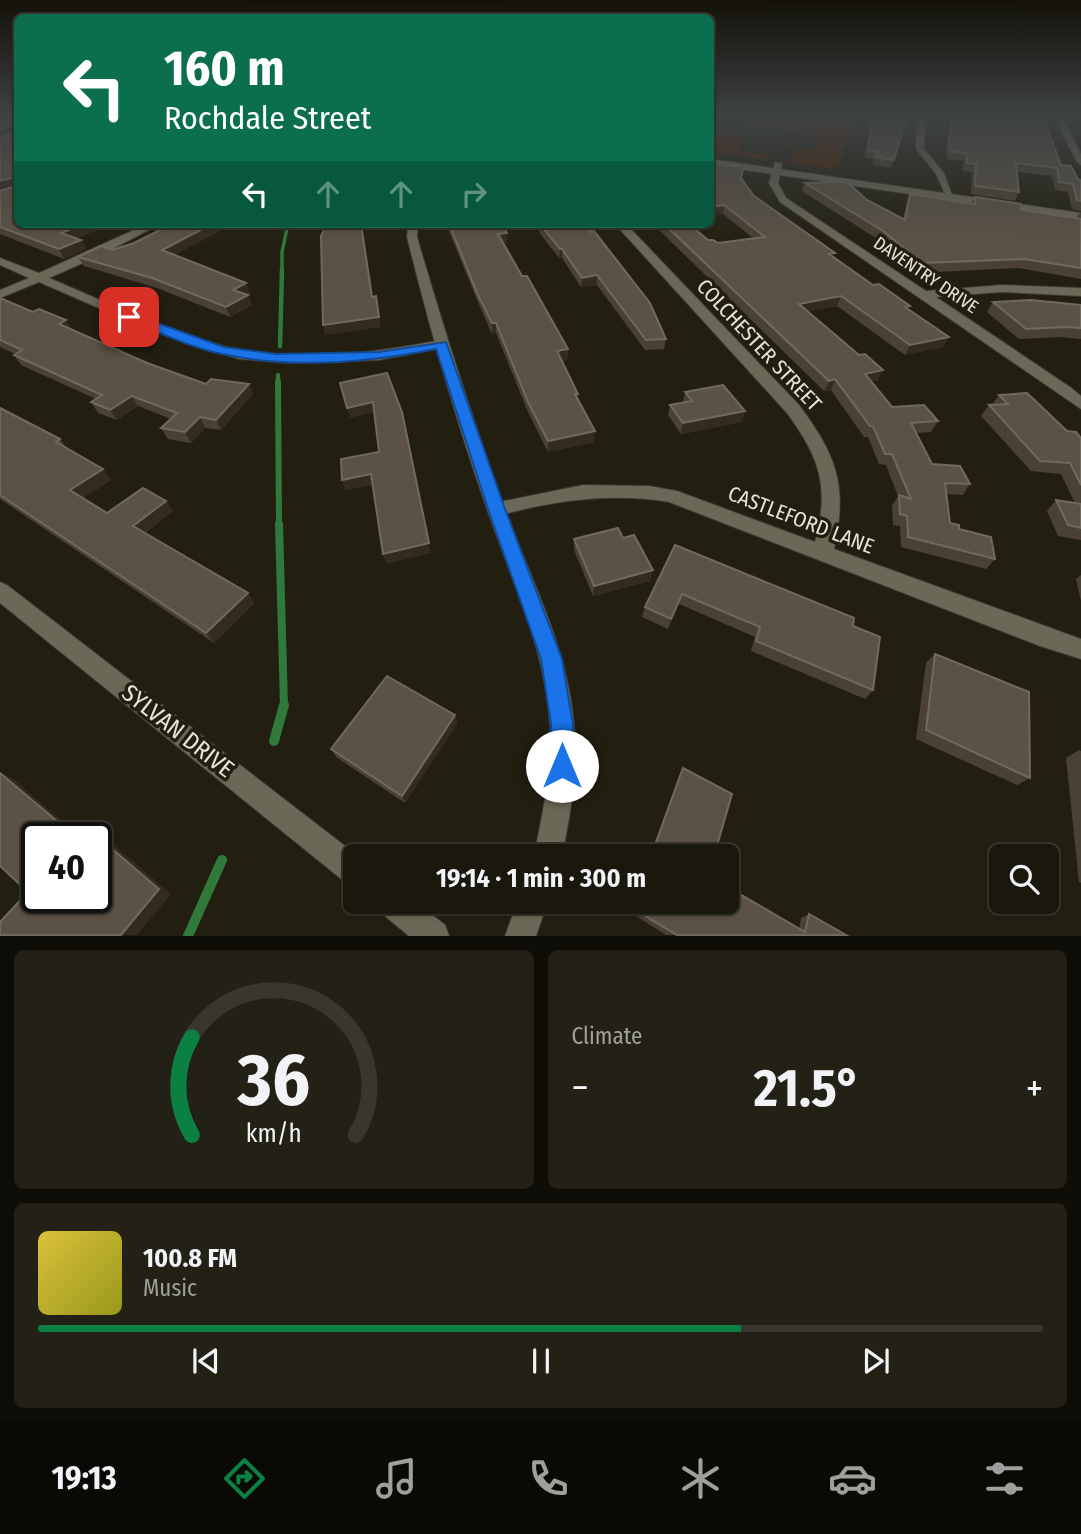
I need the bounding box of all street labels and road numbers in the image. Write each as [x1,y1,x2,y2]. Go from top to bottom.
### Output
street label: DAVENTRY DRIVE [869,232,983,318]
street label: COLCHESTER STREET [691,274,827,417]
street label: CASTLEFORD LANE [724,480,878,560]
street label: SYLVAN DRIVE [117,679,239,783]

